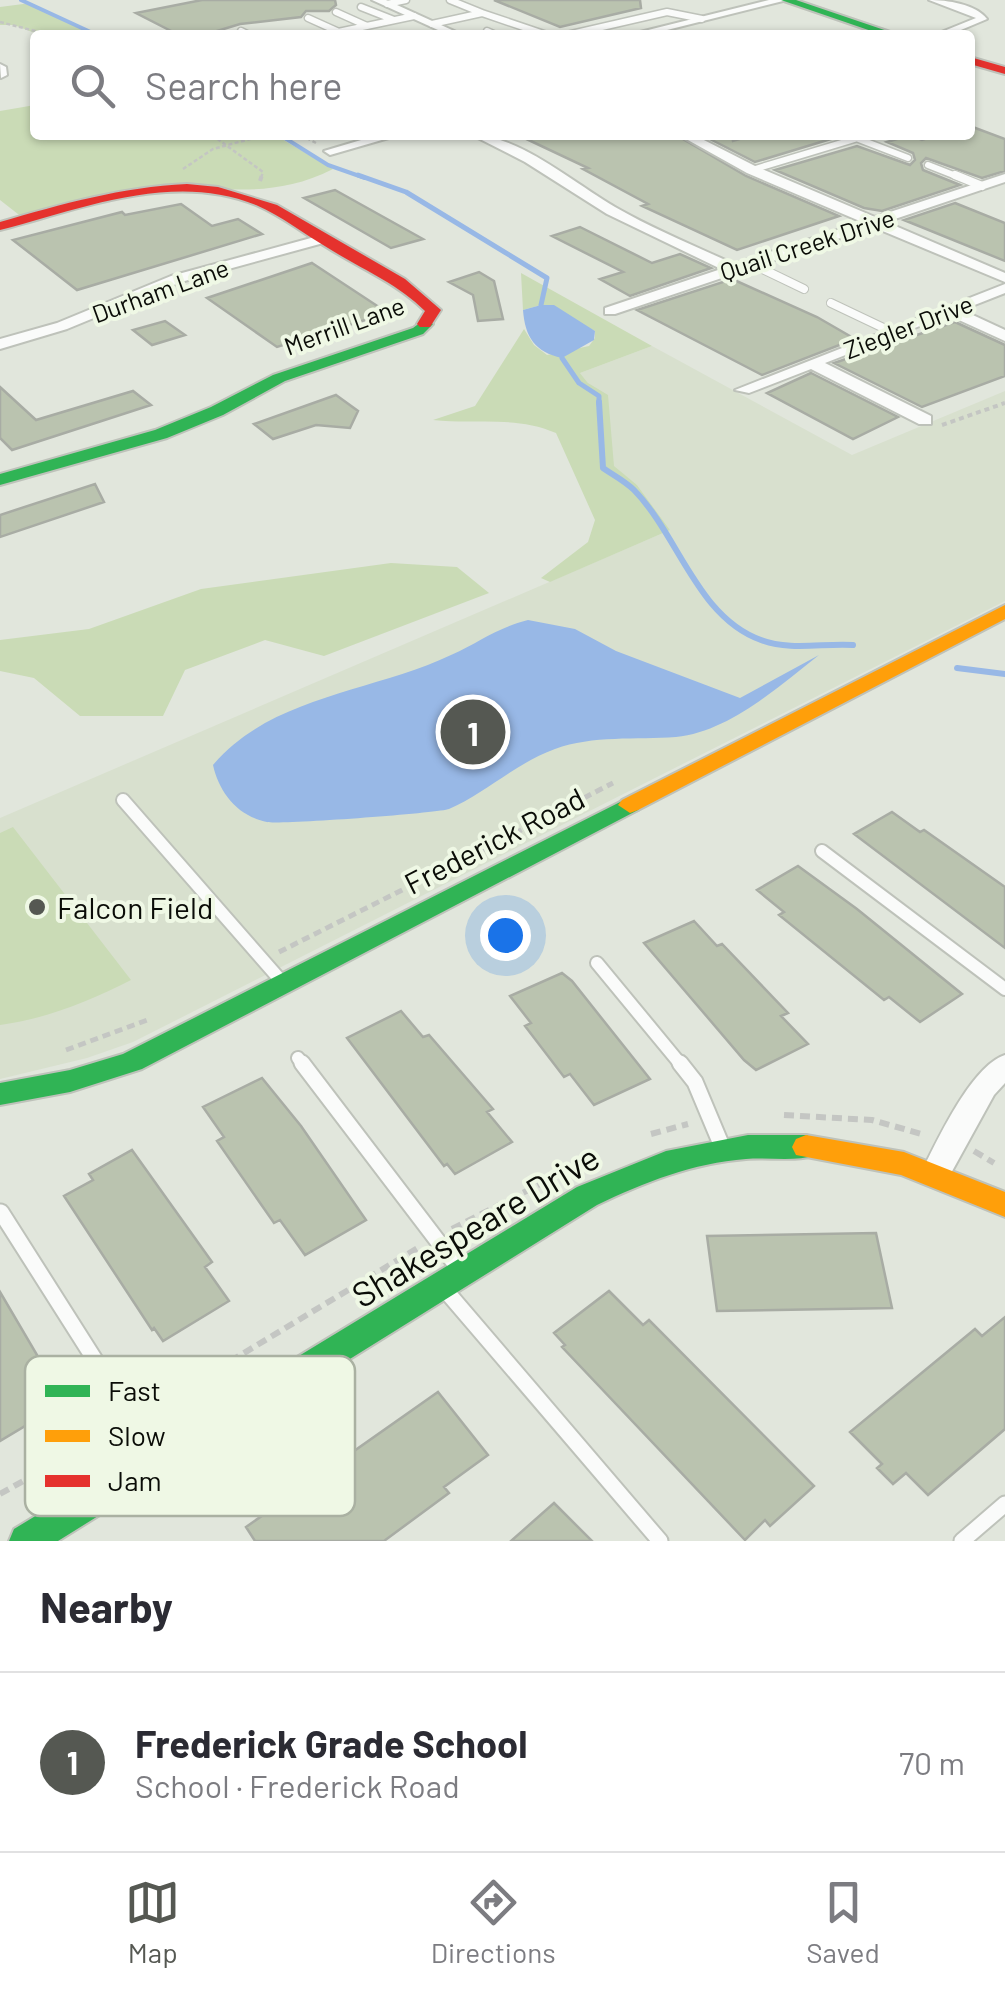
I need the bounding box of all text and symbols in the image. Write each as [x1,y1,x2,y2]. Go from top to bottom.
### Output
search box [30,30,975,140]
icon: search [65,58,120,113]
text: Search here [145,62,343,108]
street label: Quail Creek Drive [716,202,898,286]
street label: Durham Lane [88,251,232,329]
street label: Ziegler Drive [839,288,977,364]
street label: Merrill Lane [280,289,408,361]
pin: 1 [440,694,506,770]
street label: Frederick Road [398,779,590,901]
place label: Falcon Field [57,889,213,925]
marker: Falcon Field [26,896,48,918]
your location [480,910,531,961]
street label: Shakespeare Drive [344,1135,606,1315]
legend [25,1356,355,1516]
text: Fast [108,1373,161,1407]
text: Slow [108,1418,166,1452]
text: Jam [108,1463,162,1497]
text: Nearby [40,1581,173,1631]
text: Frederick Grade School [135,1720,528,1766]
text: 1 [67,1743,78,1781]
text: 70 m [899,1743,965,1781]
text: School · Frederick Road [135,1766,460,1804]
tab: Map [125,1875,180,1969]
tab: Directions [431,1875,556,1969]
tab: Saved [806,1875,880,1969]

